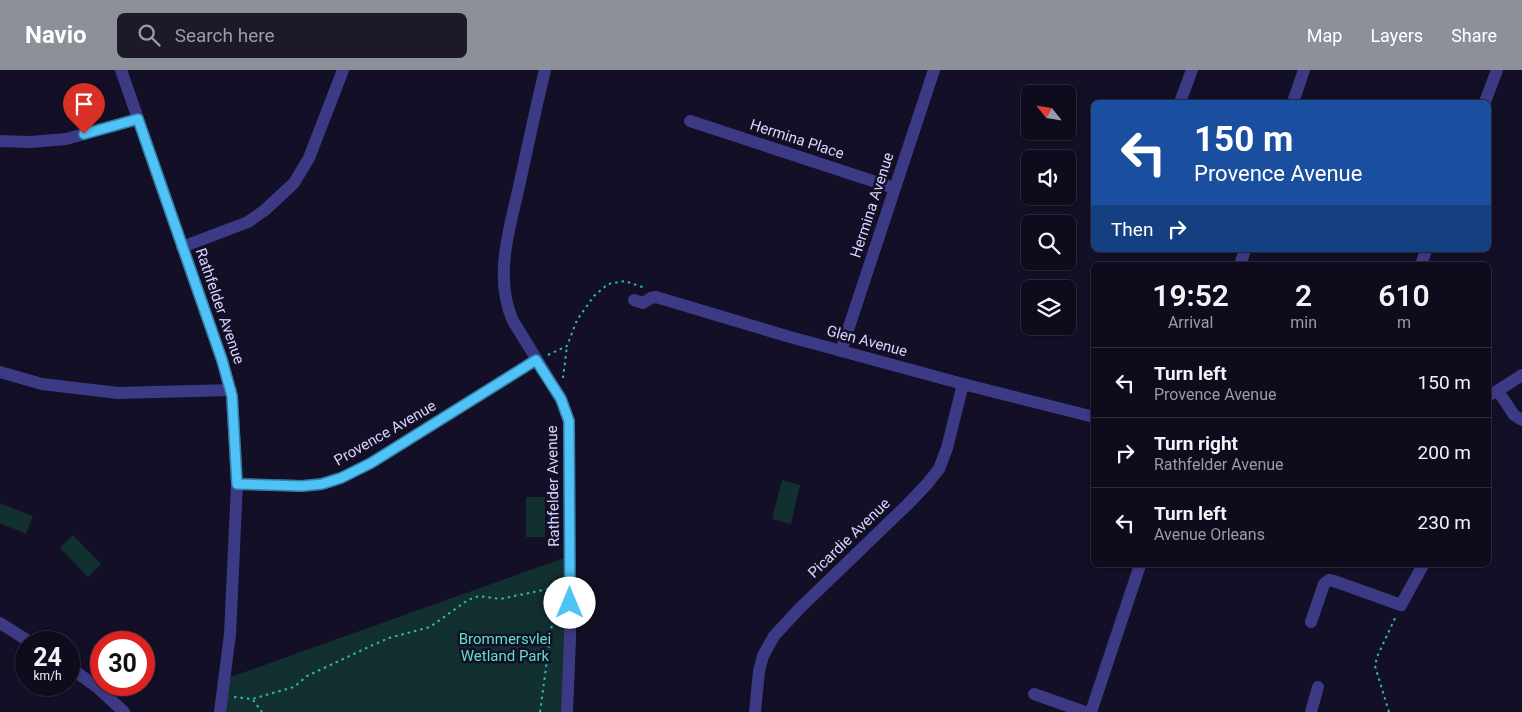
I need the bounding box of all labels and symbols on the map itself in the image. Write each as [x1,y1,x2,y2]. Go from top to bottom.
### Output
pin [63,83,105,134]
north arrow [1021,85,1076,140]
street label: Hermina Place [748,115,846,163]
street label: Hermina Avenue [846,150,898,260]
street label: Rathfelder Avenue [192,246,248,366]
street label: Glen Avenue [825,322,909,360]
street label: Provence Avenue [331,396,439,470]
street label: Rathfelder Avenue [543,425,563,547]
street label: Picardie Avenue [804,494,894,582]
position arrow [543,576,595,628]
park label: Brommersvlei Wetland Park [459,630,551,665]
speed limit sign: 30 [90,631,155,696]

